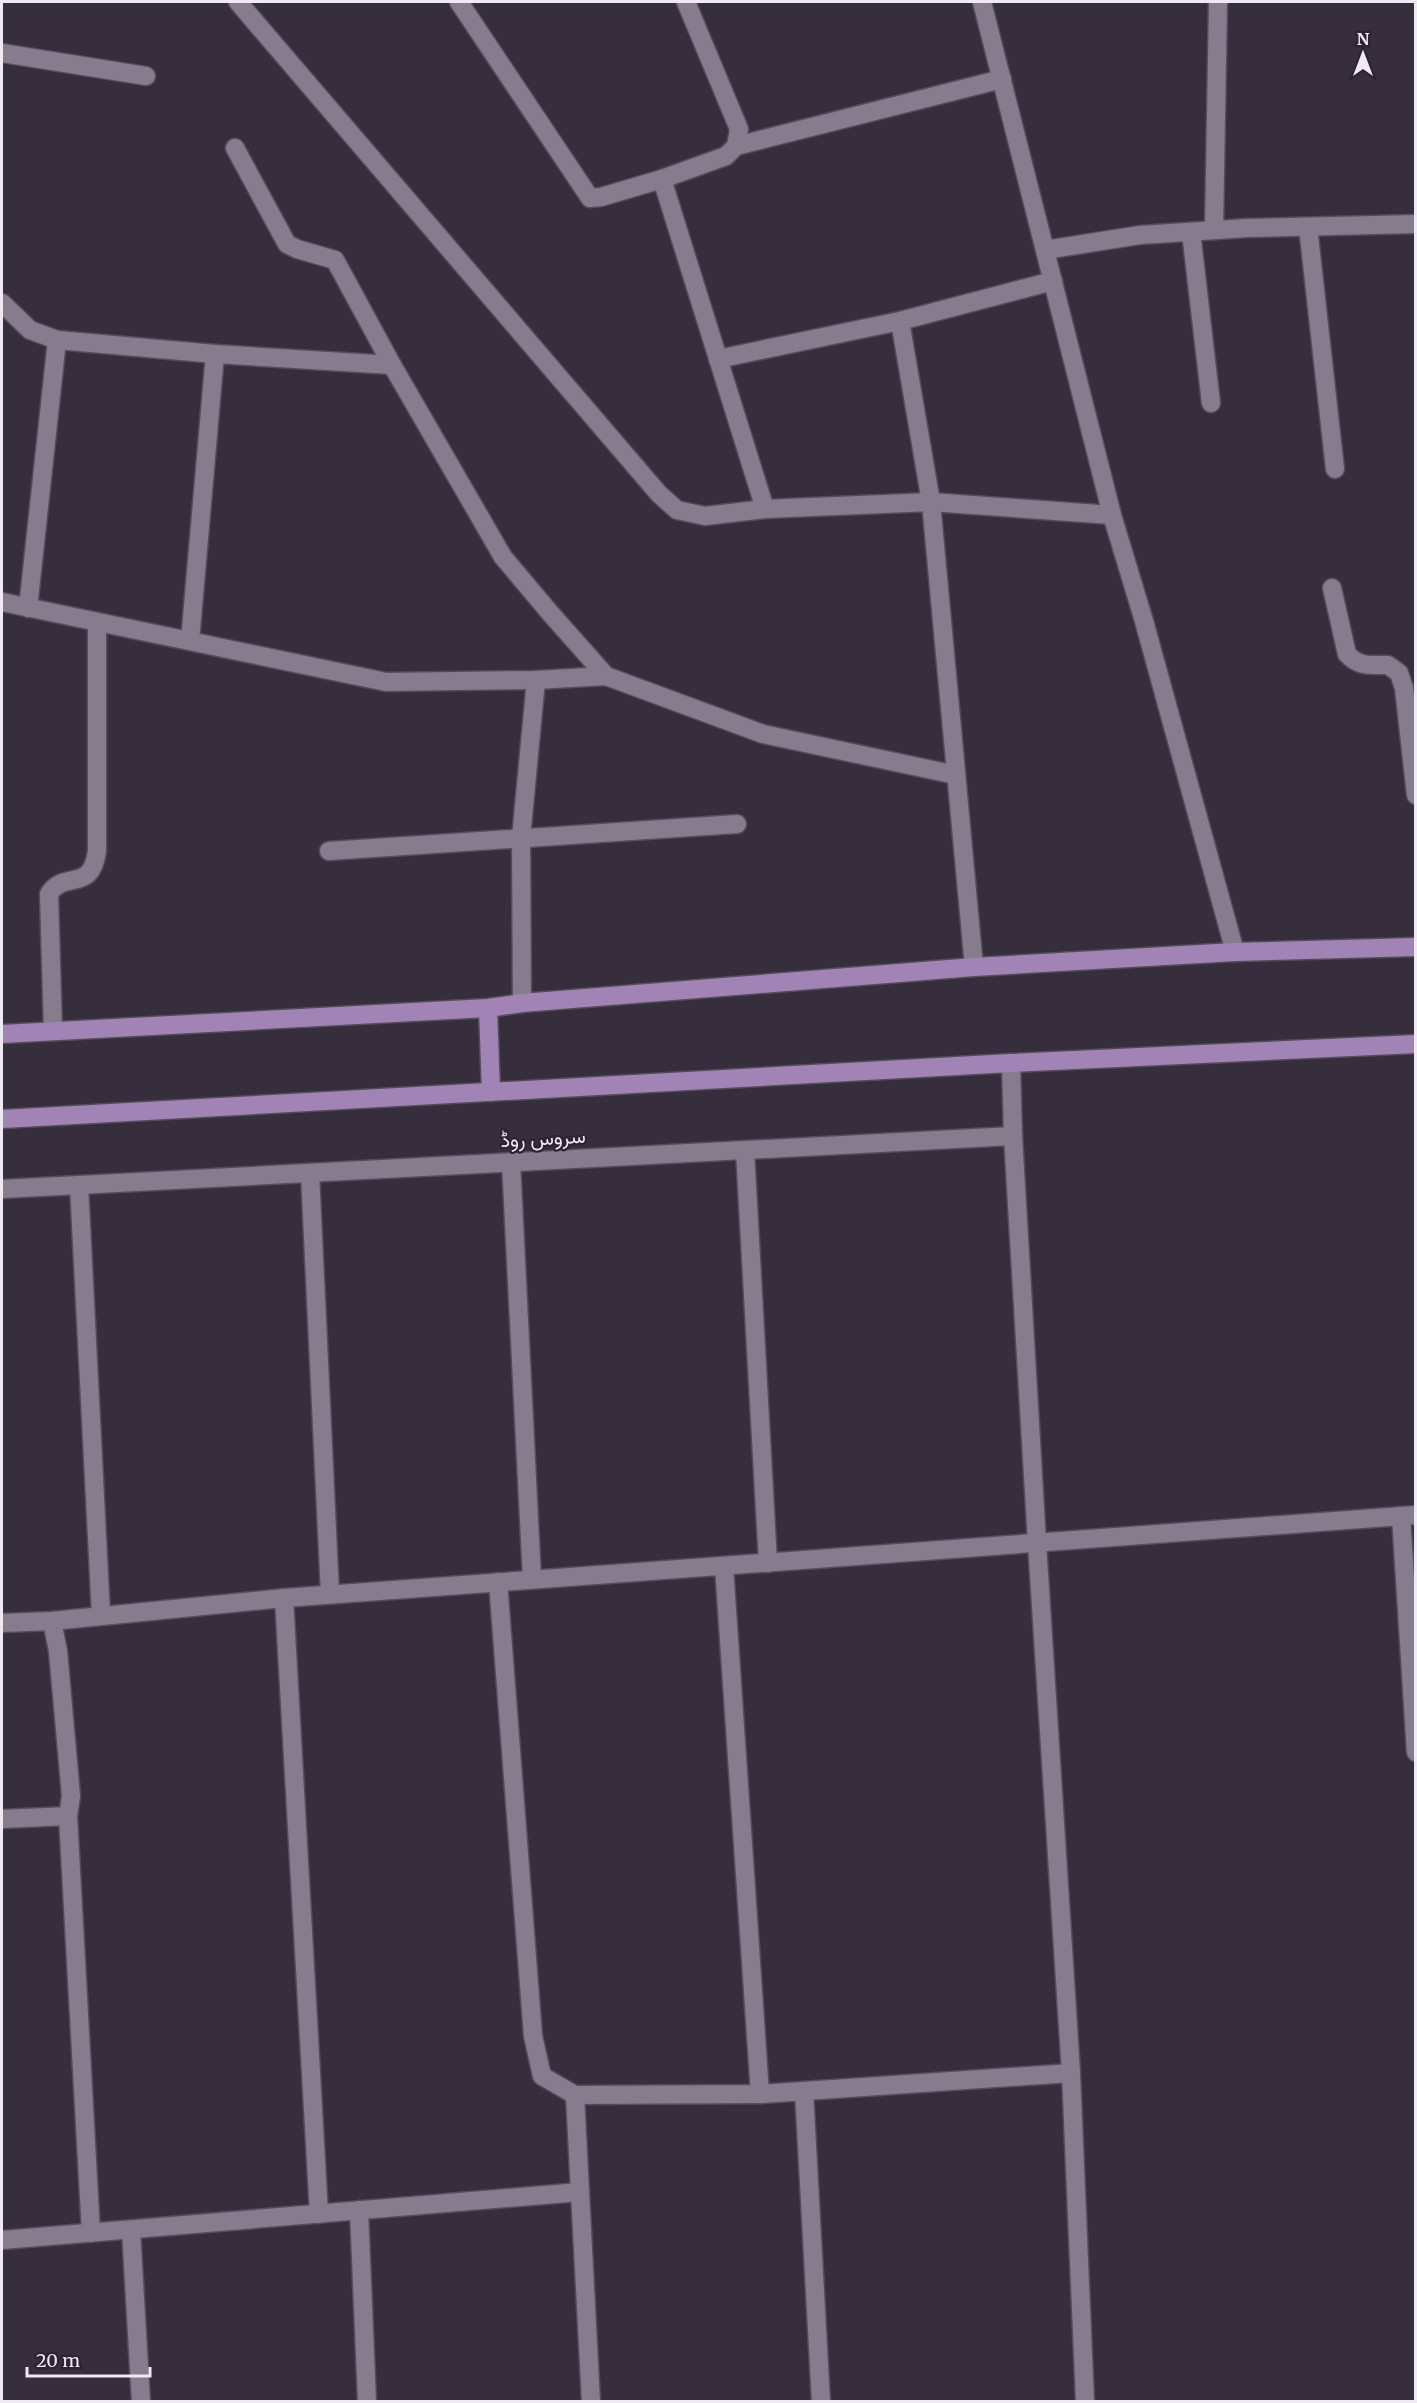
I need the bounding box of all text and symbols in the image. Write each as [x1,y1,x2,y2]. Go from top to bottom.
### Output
north arrow [1333,24,1393,84]
text: N [1357,29,1370,49]
street label: سروس روڈ [500,1123,586,1153]
scale bar [27,2340,150,2378]
text: 20 m [36,2349,80,2372]

